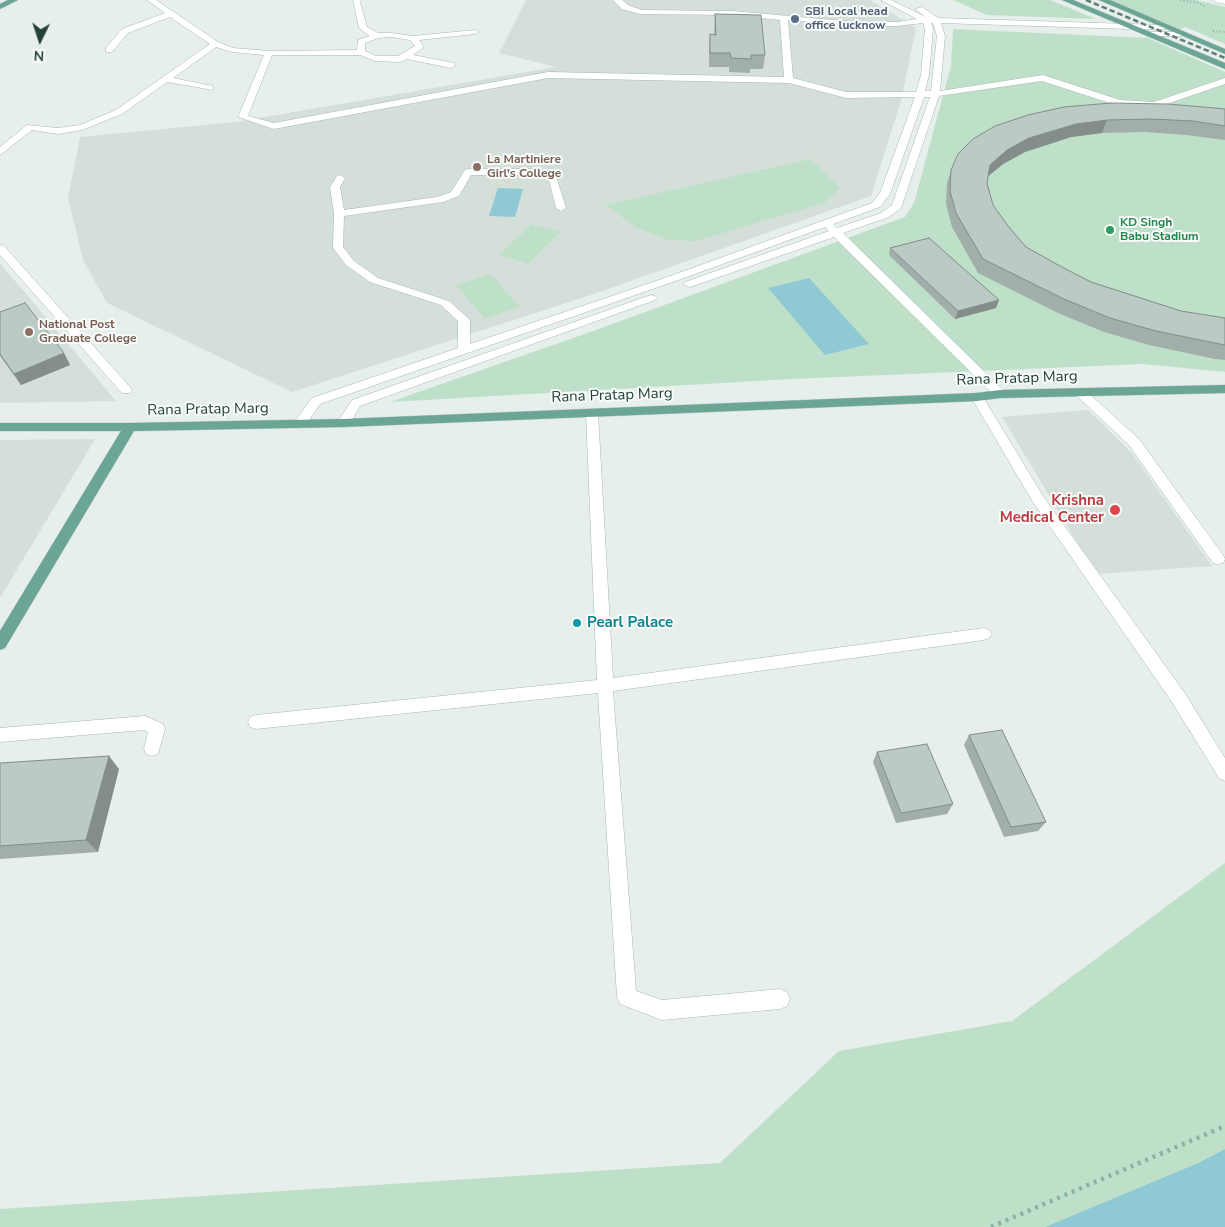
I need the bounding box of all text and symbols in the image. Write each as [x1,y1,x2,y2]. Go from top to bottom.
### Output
place label: SBI Local head office lucknow [805,5,888,33]
marker: SBI Local head office lucknow [789,13,801,25]
north arrow [15,15,65,65]
text: N [33,46,45,65]
place label: La Martiniere Girl's College [487,153,561,181]
marker: La Martiniere Girl's College [471,161,483,173]
place label: KD Singh Babu Stadium [1120,216,1199,244]
marker: KD Singh Babu Stadium [1104,224,1116,236]
place label: National Post Graduate College [39,318,137,346]
marker: National Post Graduate College [23,326,35,338]
street label: Rana Pratap Marg [956,368,1078,390]
street label: Rana Pratap Marg [551,385,673,407]
street label: Rana Pratap Marg [147,400,269,420]
place label: Krishna Medical Center [1000,492,1104,527]
marker: Krishna Medical Center [1108,503,1122,517]
place label: Pearl Palace [587,614,673,632]
marker: Pearl Palace [571,617,583,629]

